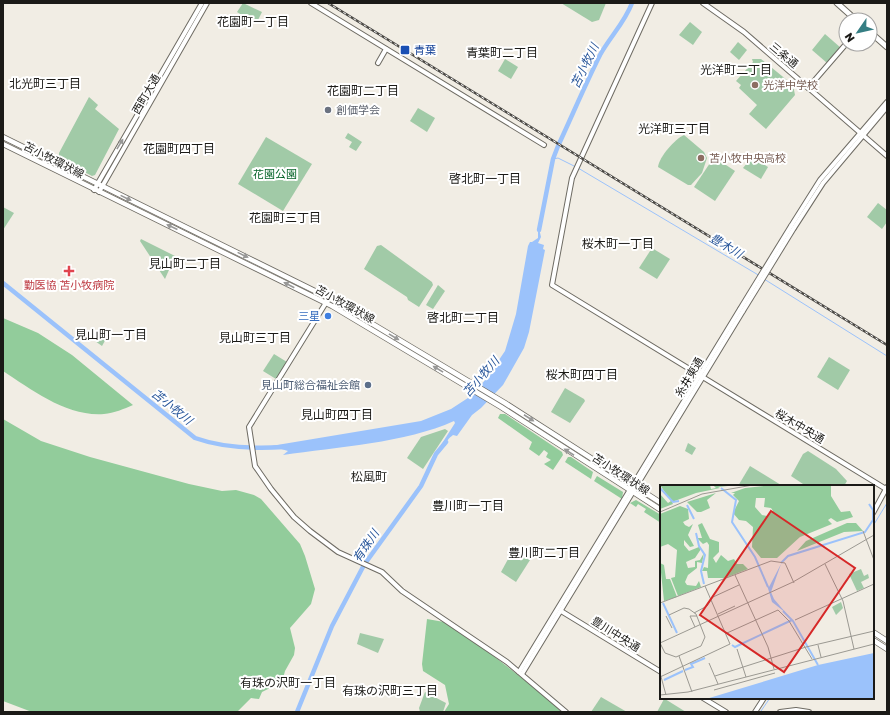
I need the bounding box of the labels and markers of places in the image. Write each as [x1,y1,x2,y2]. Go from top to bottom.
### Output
place label: 青葉 [414,43,436,56]
marker: 青葉 [399,44,411,56]
place label: 光洋中学校 [763,78,818,91]
marker: 光洋中学校 [750,80,760,90]
place label: 創価学会 [336,103,380,116]
marker: 創価学会 [323,105,333,115]
place label: 苫小牧中央高校 [709,151,786,164]
marker: 苫小牧中央高校 [696,153,706,163]
marker: 勤医協 苫小牧病院 [63,265,75,277]
place label: 勤医協 苫小牧病院 [24,278,114,291]
place label: 三星 [298,309,320,322]
marker: 三星 [323,311,333,321]
place label: 見山町総合福祉会館 [261,378,360,391]
marker: 見山町総合福祉会館 [363,380,373,390]

